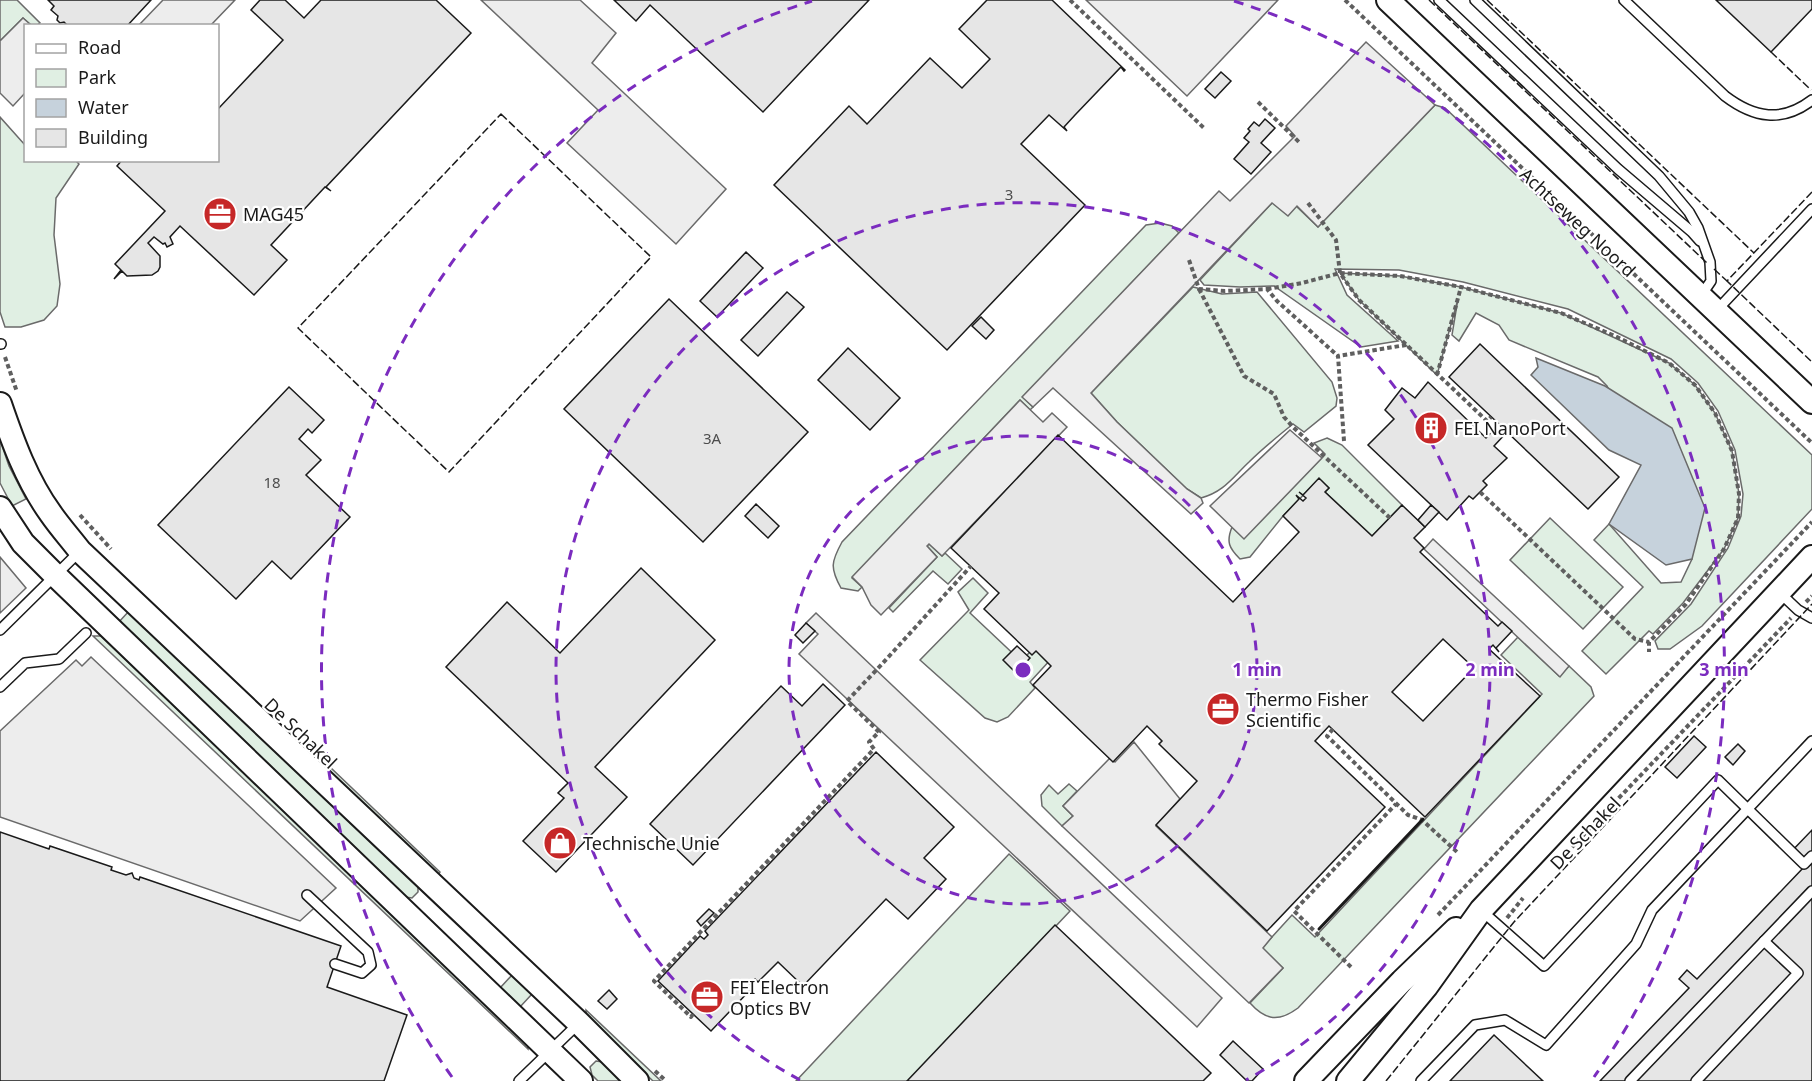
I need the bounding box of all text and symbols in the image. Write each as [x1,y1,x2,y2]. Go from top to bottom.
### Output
legend [24,24,219,162]
text: Road [78,35,121,59]
text: Park [78,65,116,89]
text: Water [78,95,129,119]
text: Building [78,125,148,149]
street label: Achtseweg Noord [1515,162,1641,282]
house number: 3 [1005,184,1013,204]
office icon: MAG45 [202,196,238,232]
place label: MAG45 [243,202,304,226]
building icon: FEI NanoPort [1413,410,1449,446]
place label: FEI NanoPort [1454,416,1566,440]
house number: 3A [703,428,721,448]
house number: 18 [263,472,281,492]
text: 1 min [1232,657,1282,681]
text: 2 min [1465,657,1515,681]
text: 3 min [1699,657,1749,681]
centre of rings [1013,660,1033,680]
place label: Thermo Fisher Scientific [1246,687,1369,732]
office icon: Thermo Fisher Scientific [1205,691,1241,727]
street label: De Schakel [260,692,342,774]
street label: De Schakel [1544,792,1626,874]
shop icon: Technische Unie [542,825,578,861]
place label: Technische Unie [583,831,720,855]
place label: FEI Electron Optics BV [730,975,829,1020]
office icon: FEI Electron Optics BV [689,979,725,1015]

